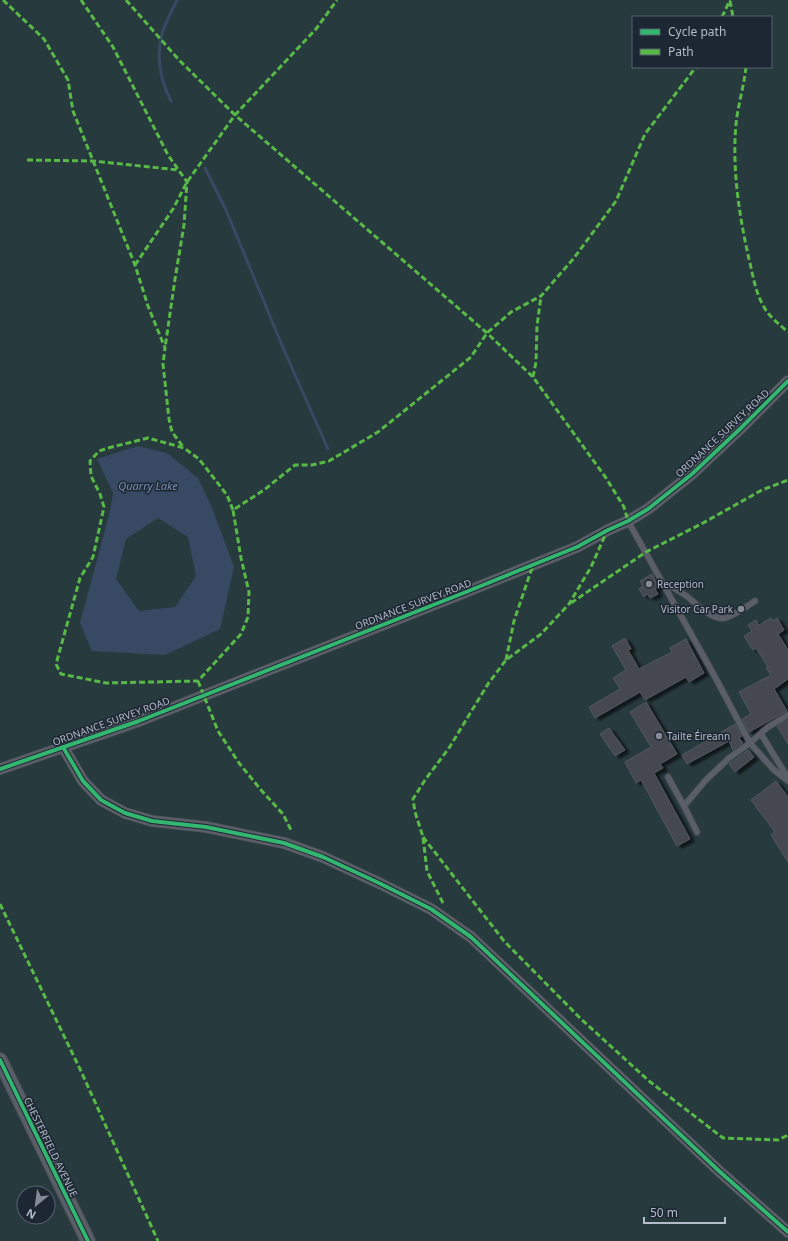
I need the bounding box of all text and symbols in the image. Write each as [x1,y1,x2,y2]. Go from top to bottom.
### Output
legend [632,16,772,68]
text: Cycle path [668,23,726,40]
text: Path [668,43,694,60]
street label: ORDNANCE SURVEY ROAD [672,386,772,480]
water label: Quarry Lake [118,478,178,493]
street label: ORDNANCE SURVEY ROAD [353,575,473,633]
place label: Reception [657,577,704,591]
marker: Reception [644,579,654,589]
place label: Visitor Car Park [661,602,734,616]
marker: Visitor Car Park [736,604,746,614]
street label: ORDNANCE SURVEY ROAD [50,693,172,749]
place label: Tailte Éireann [667,729,730,743]
marker: Tailte Éireann [654,731,664,741]
street label: CHESTERFIELD AVENUE [21,1095,81,1199]
north arrow [16,1185,56,1225]
scale bar [644,1199,725,1225]
text: 50 m [650,1204,678,1221]
text: N [23,1205,38,1223]

